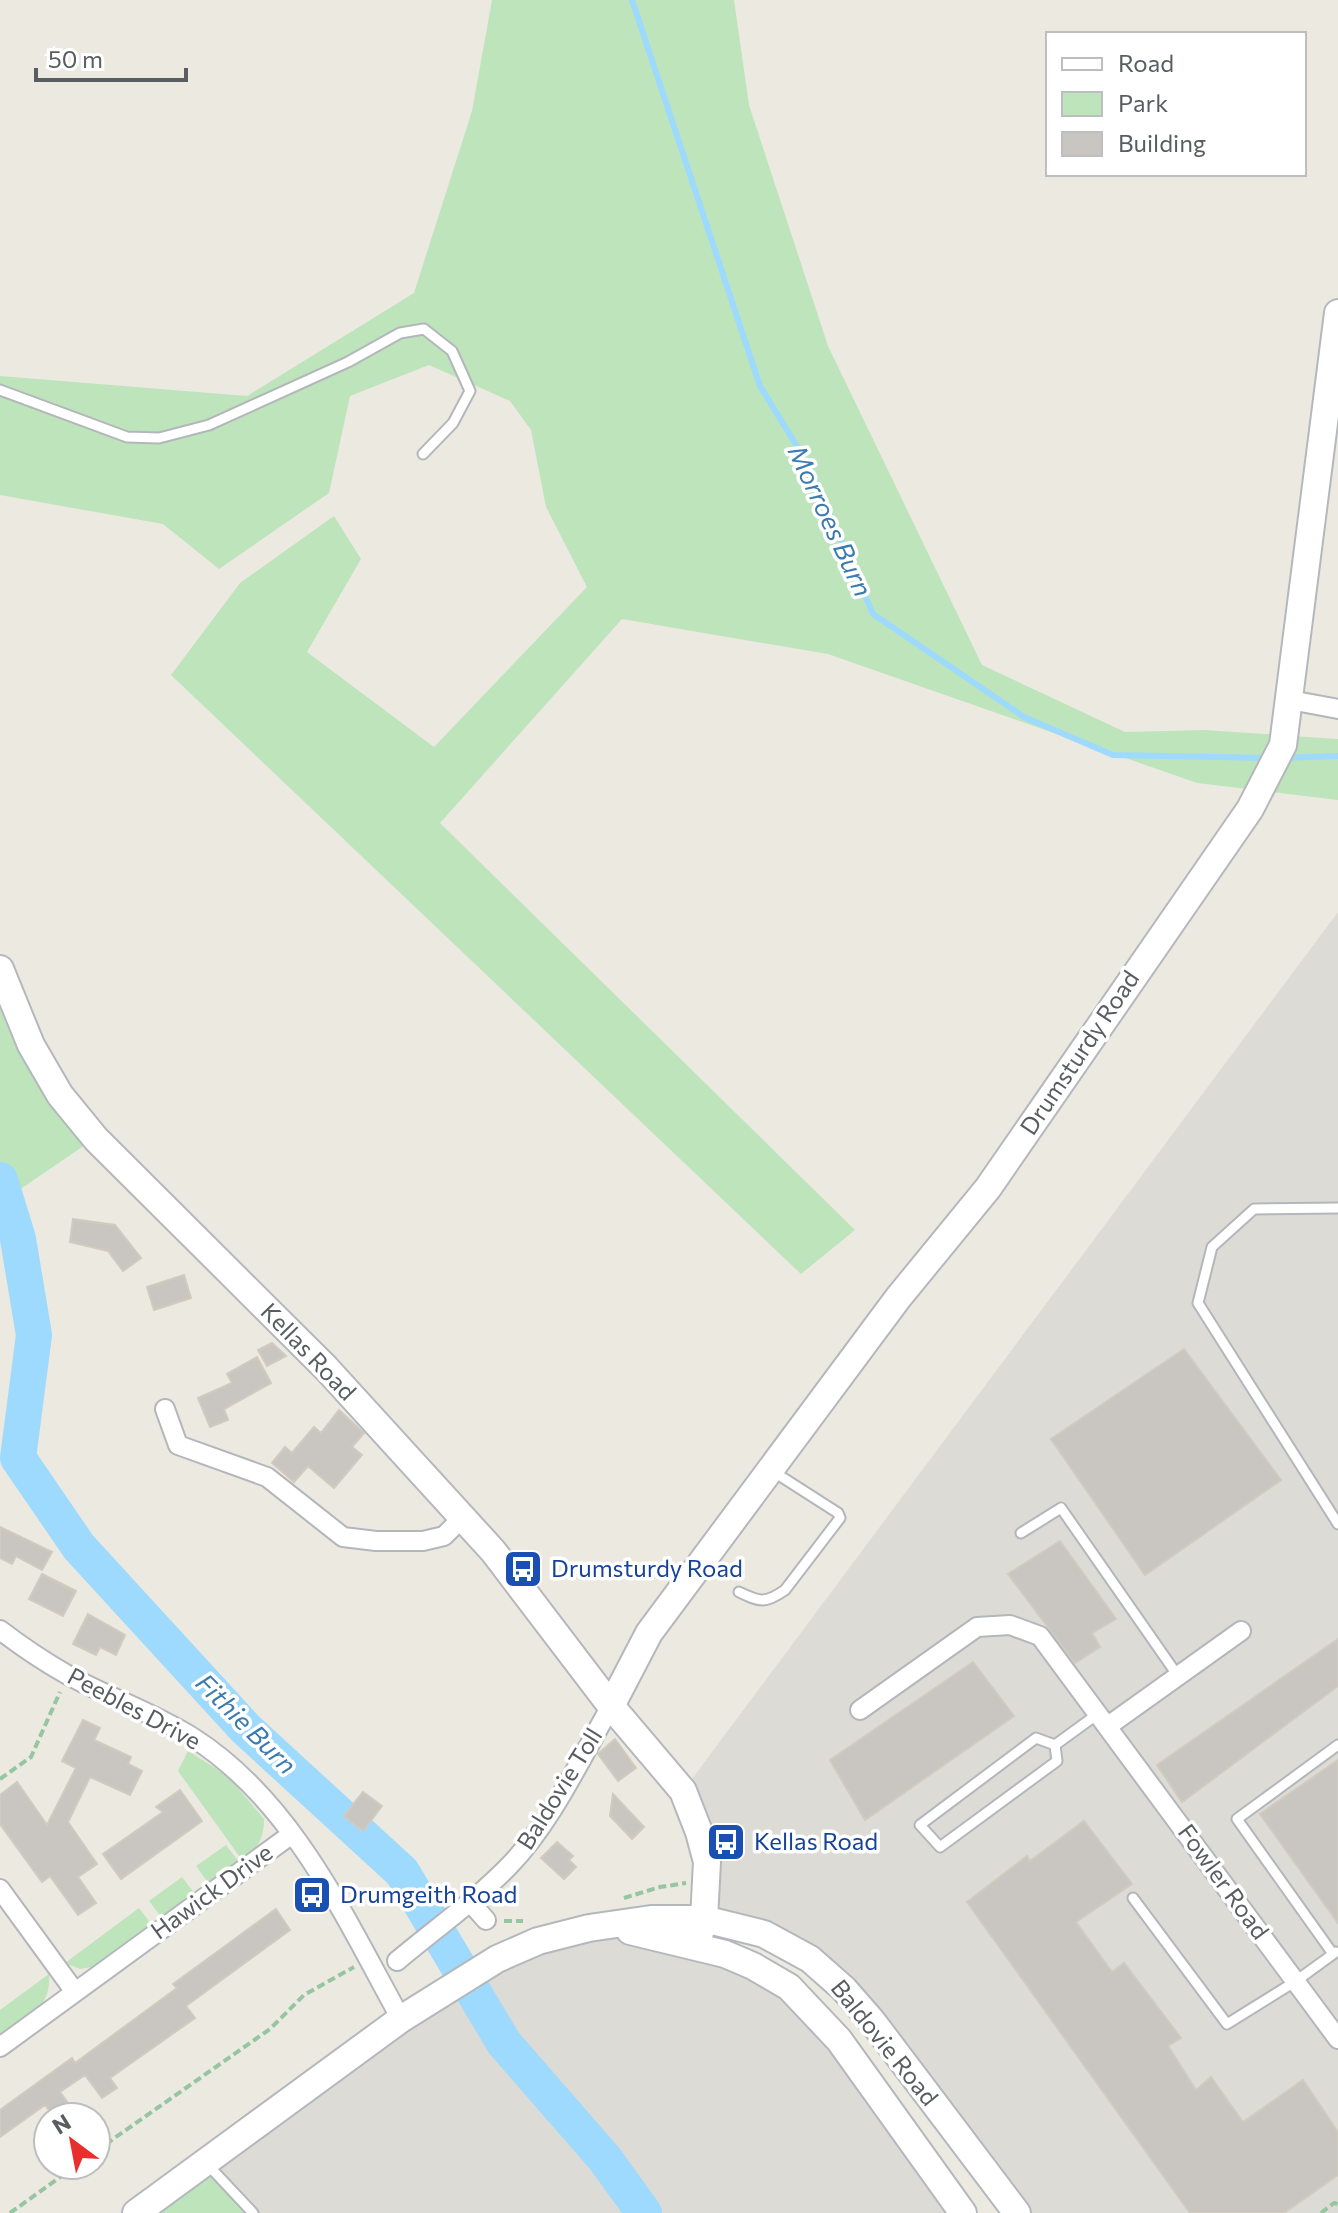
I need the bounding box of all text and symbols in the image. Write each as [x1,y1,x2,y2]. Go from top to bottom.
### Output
scale bar [36,32,186,82]
legend [1046,32,1306,176]
text: 50 m [48,44,103,73]
text: Road [1118,48,1174,77]
text: Park [1118,88,1168,117]
text: Building [1118,128,1206,157]
water label: Morroes Burn [783,440,880,601]
street label: Drumsturdy Road [1013,965,1144,1140]
street label: Kellas Road [255,1296,363,1406]
bus stop icon: Drumsturdy Road [502,1548,544,1590]
place label: Drumsturdy Road [551,1553,743,1582]
street label: Peebles Drive [63,1661,206,1755]
water label: Fithie Burn [190,1666,304,1780]
street label: Baldovie Toll [510,1722,608,1854]
street label: Fowler Road [1173,1818,1276,1944]
bus stop icon: Kellas Road [705,1821,747,1863]
place label: Kellas Road [754,1826,878,1855]
street label: Hawick Drive [145,1837,278,1945]
bus stop icon: Drumgeith Road [291,1874,333,1916]
place label: Drumgeith Road [340,1879,517,1908]
street label: Baldovie Road [826,1973,945,2111]
north arrow [32,2101,112,2181]
text: N [47,2108,75,2139]

